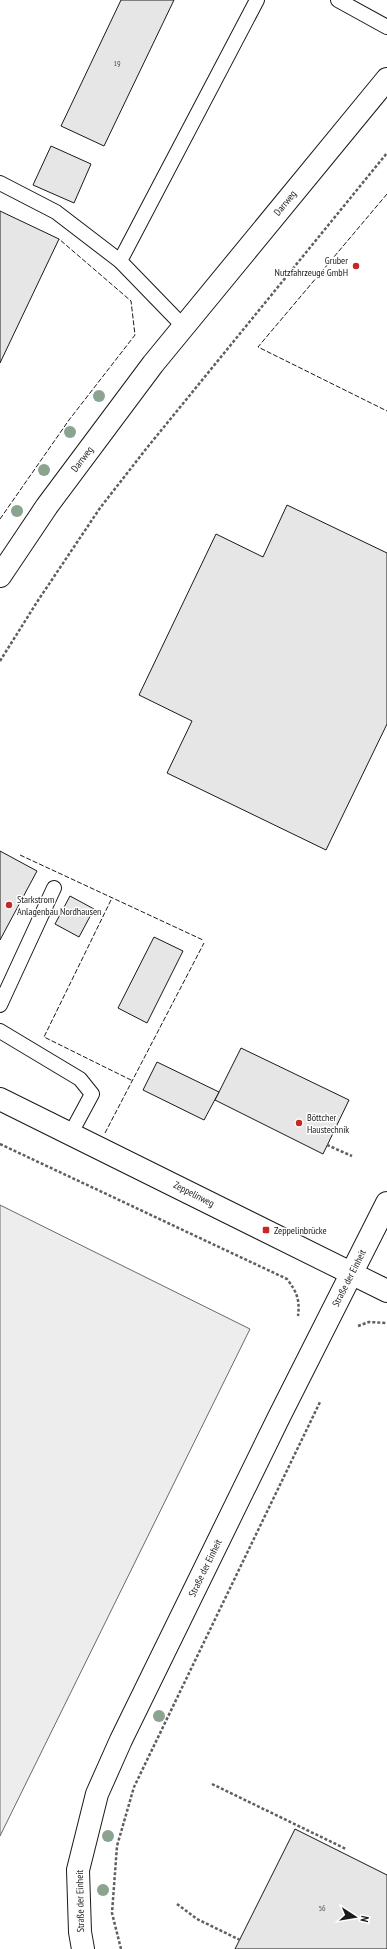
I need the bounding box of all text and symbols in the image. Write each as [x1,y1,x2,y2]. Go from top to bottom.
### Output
house number: 19 [113,58,121,68]
street label: Darrweg [271,188,299,218]
place label: Gruber Nutzfahrzeuge GmbH [275,254,348,279]
marker: Gruber Nutzfahrzeuge GmbH [351,261,361,271]
street label: Darrweg [68,444,96,474]
place label: Starkstrom Anlagenbau Nordhausen [17,893,102,918]
marker: Starkstrom Anlagenbau Nordhausen [4,900,14,910]
place label: Böttcher Haustechnik [307,1111,349,1136]
marker: Böttcher Haustechnik [294,1118,304,1128]
street label: Zeppelinweg [171,1178,217,1210]
place label: Zeppelinbrücke [274,1224,327,1237]
marker: Zeppelinbrücke [261,1225,271,1235]
street label: Straße der Einheit [329,1247,369,1309]
street label: Straße der Einheit [185,1537,225,1599]
street label: Straße der Einheit [73,1869,87,1932]
north arrow [335,1897,375,1937]
house number: 56 [318,1903,326,1913]
text: N [357,1915,372,1923]

